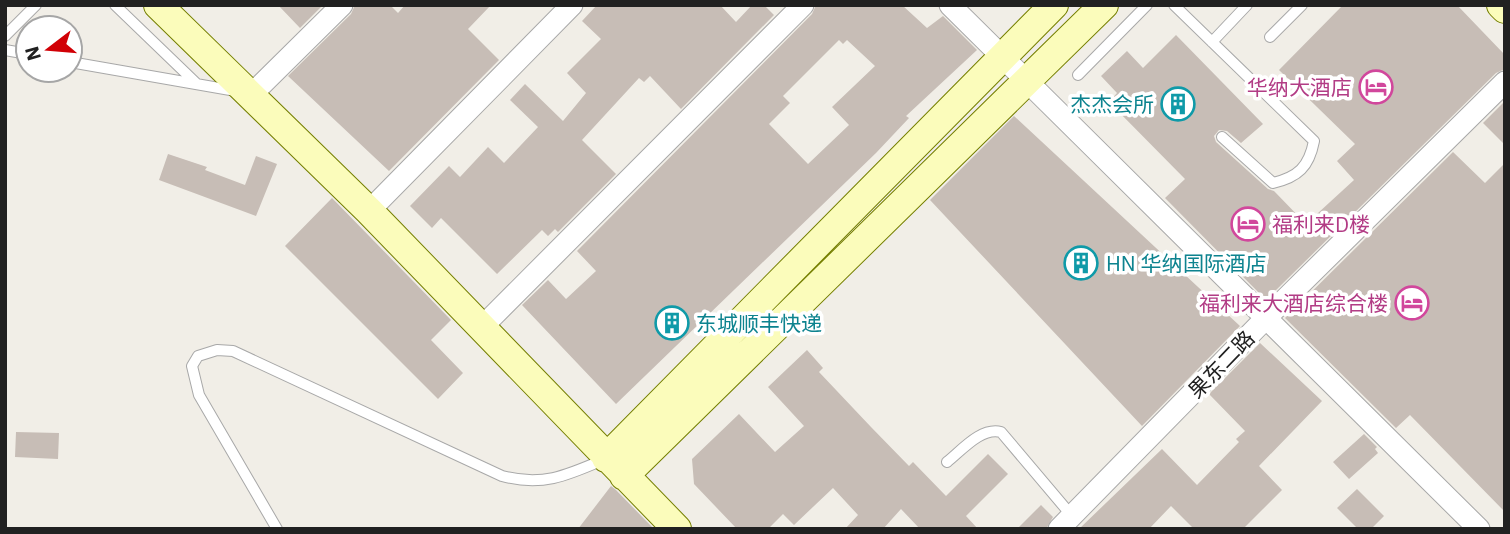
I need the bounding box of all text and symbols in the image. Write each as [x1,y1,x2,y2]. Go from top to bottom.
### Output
north arrow [14,14,84,84]
text: N [19,44,46,64]
hotel icon: 华纳大酒店 [1357,68,1395,106]
place label: 华纳大酒店 [1247,73,1352,101]
building icon: 杰杰会所 [1159,85,1197,123]
place label: 杰杰会所 [1070,90,1154,118]
hotel icon: 福利来D楼 [1229,205,1267,243]
place label: 福利来D楼 [1272,210,1370,238]
building icon: HN 华纳国际酒店 [1062,244,1100,282]
place label: HN 华纳国际酒店 [1106,249,1267,277]
hotel icon: 福利来大酒店综合楼 [1393,284,1431,322]
place label: 福利来大酒店综合楼 [1199,289,1388,317]
building icon: 东城顺丰快递 [653,304,691,342]
place label: 东城顺丰快递 [696,309,822,337]
street label: 果东二路 [1182,324,1260,404]

